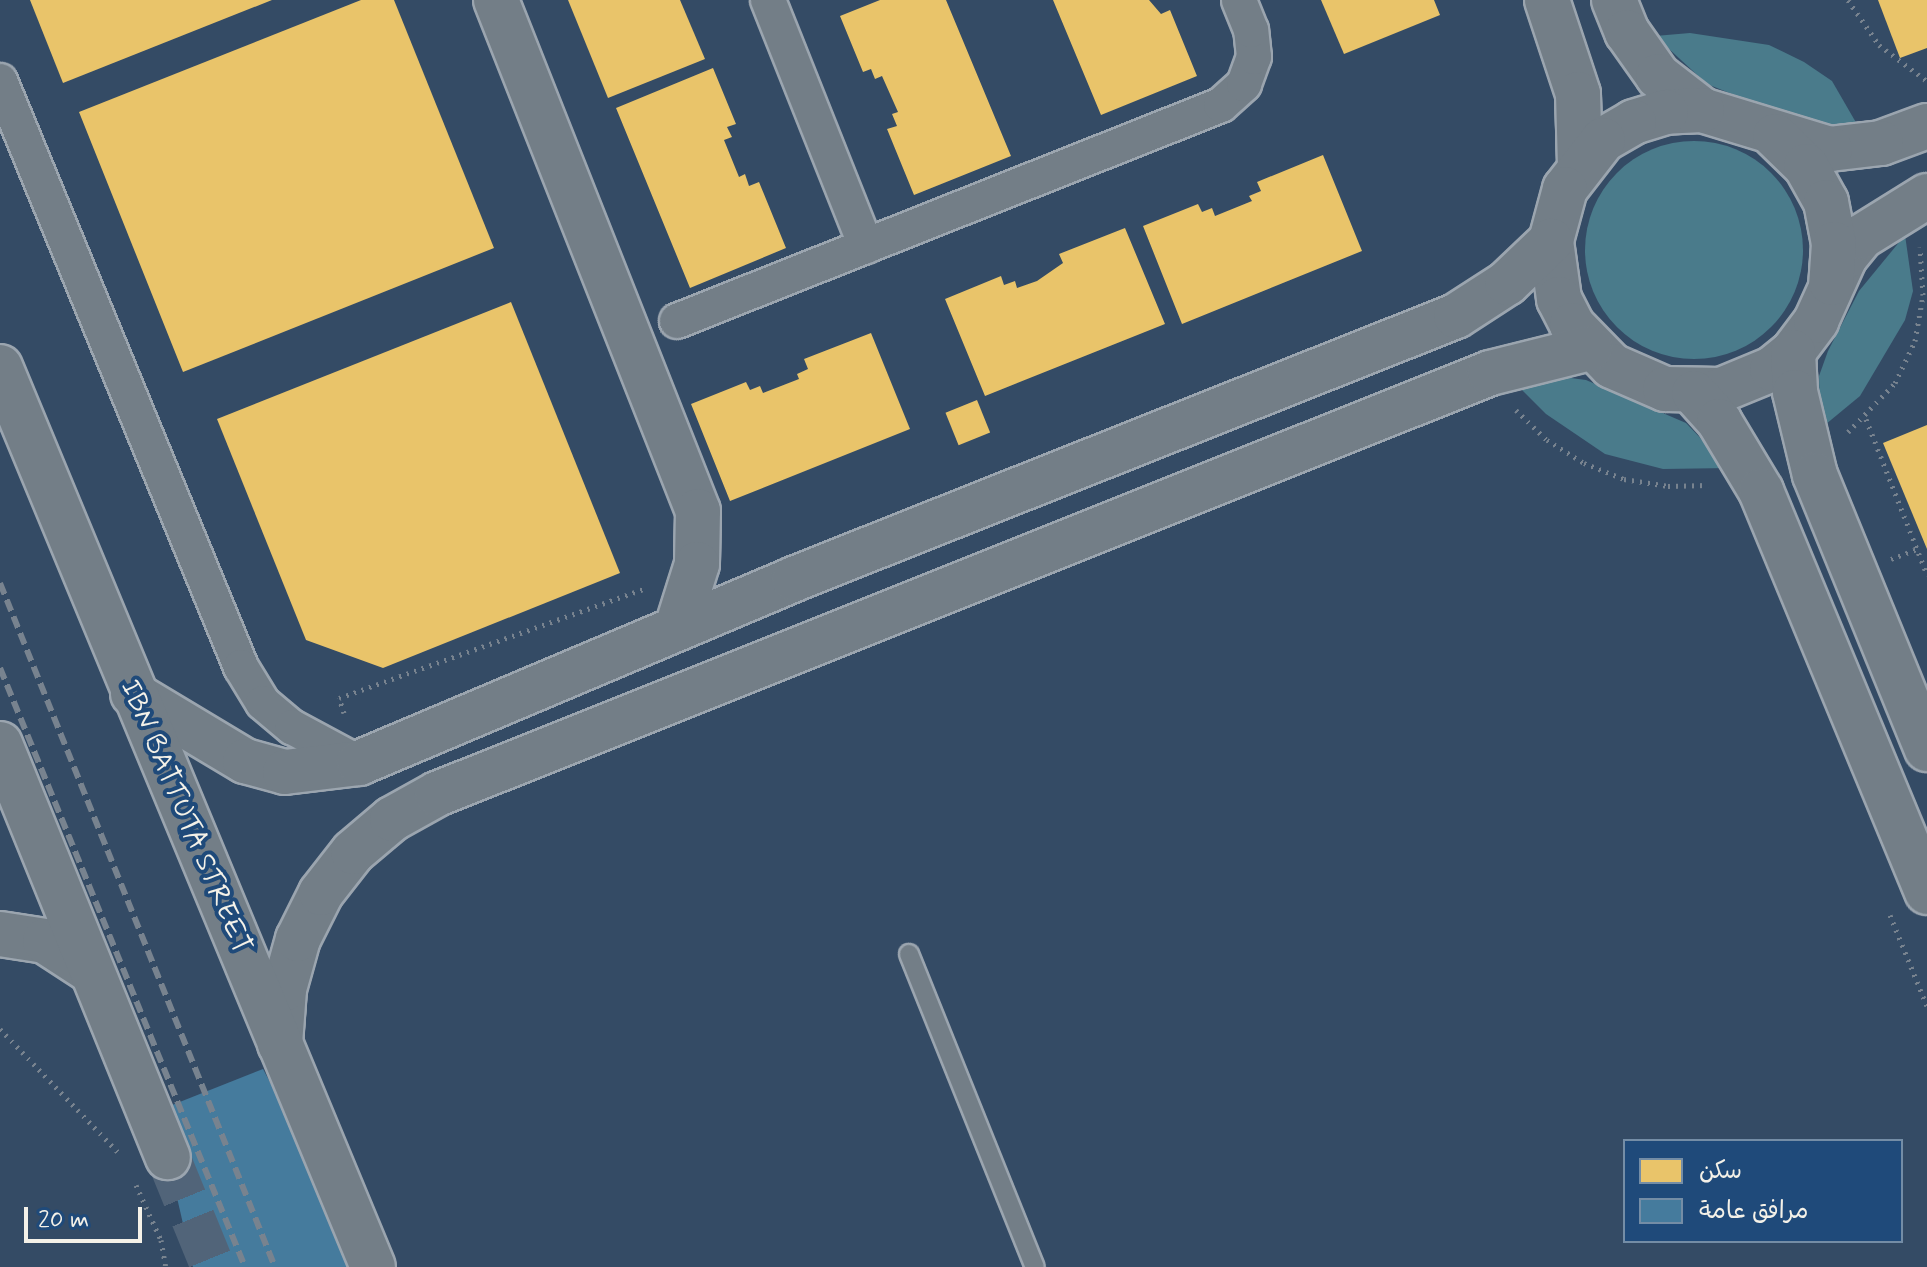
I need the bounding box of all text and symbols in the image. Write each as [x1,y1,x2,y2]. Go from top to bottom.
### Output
street label: IBN BATTUTA STREET [112,675,258,959]
legend [1623,1139,1903,1243]
text: سكن [1699,1156,1742,1187]
scale bar [28,1191,146,1241]
text: مرافق عامة [1699,1196,1809,1227]
text: 20 m [38,1205,89,1236]

